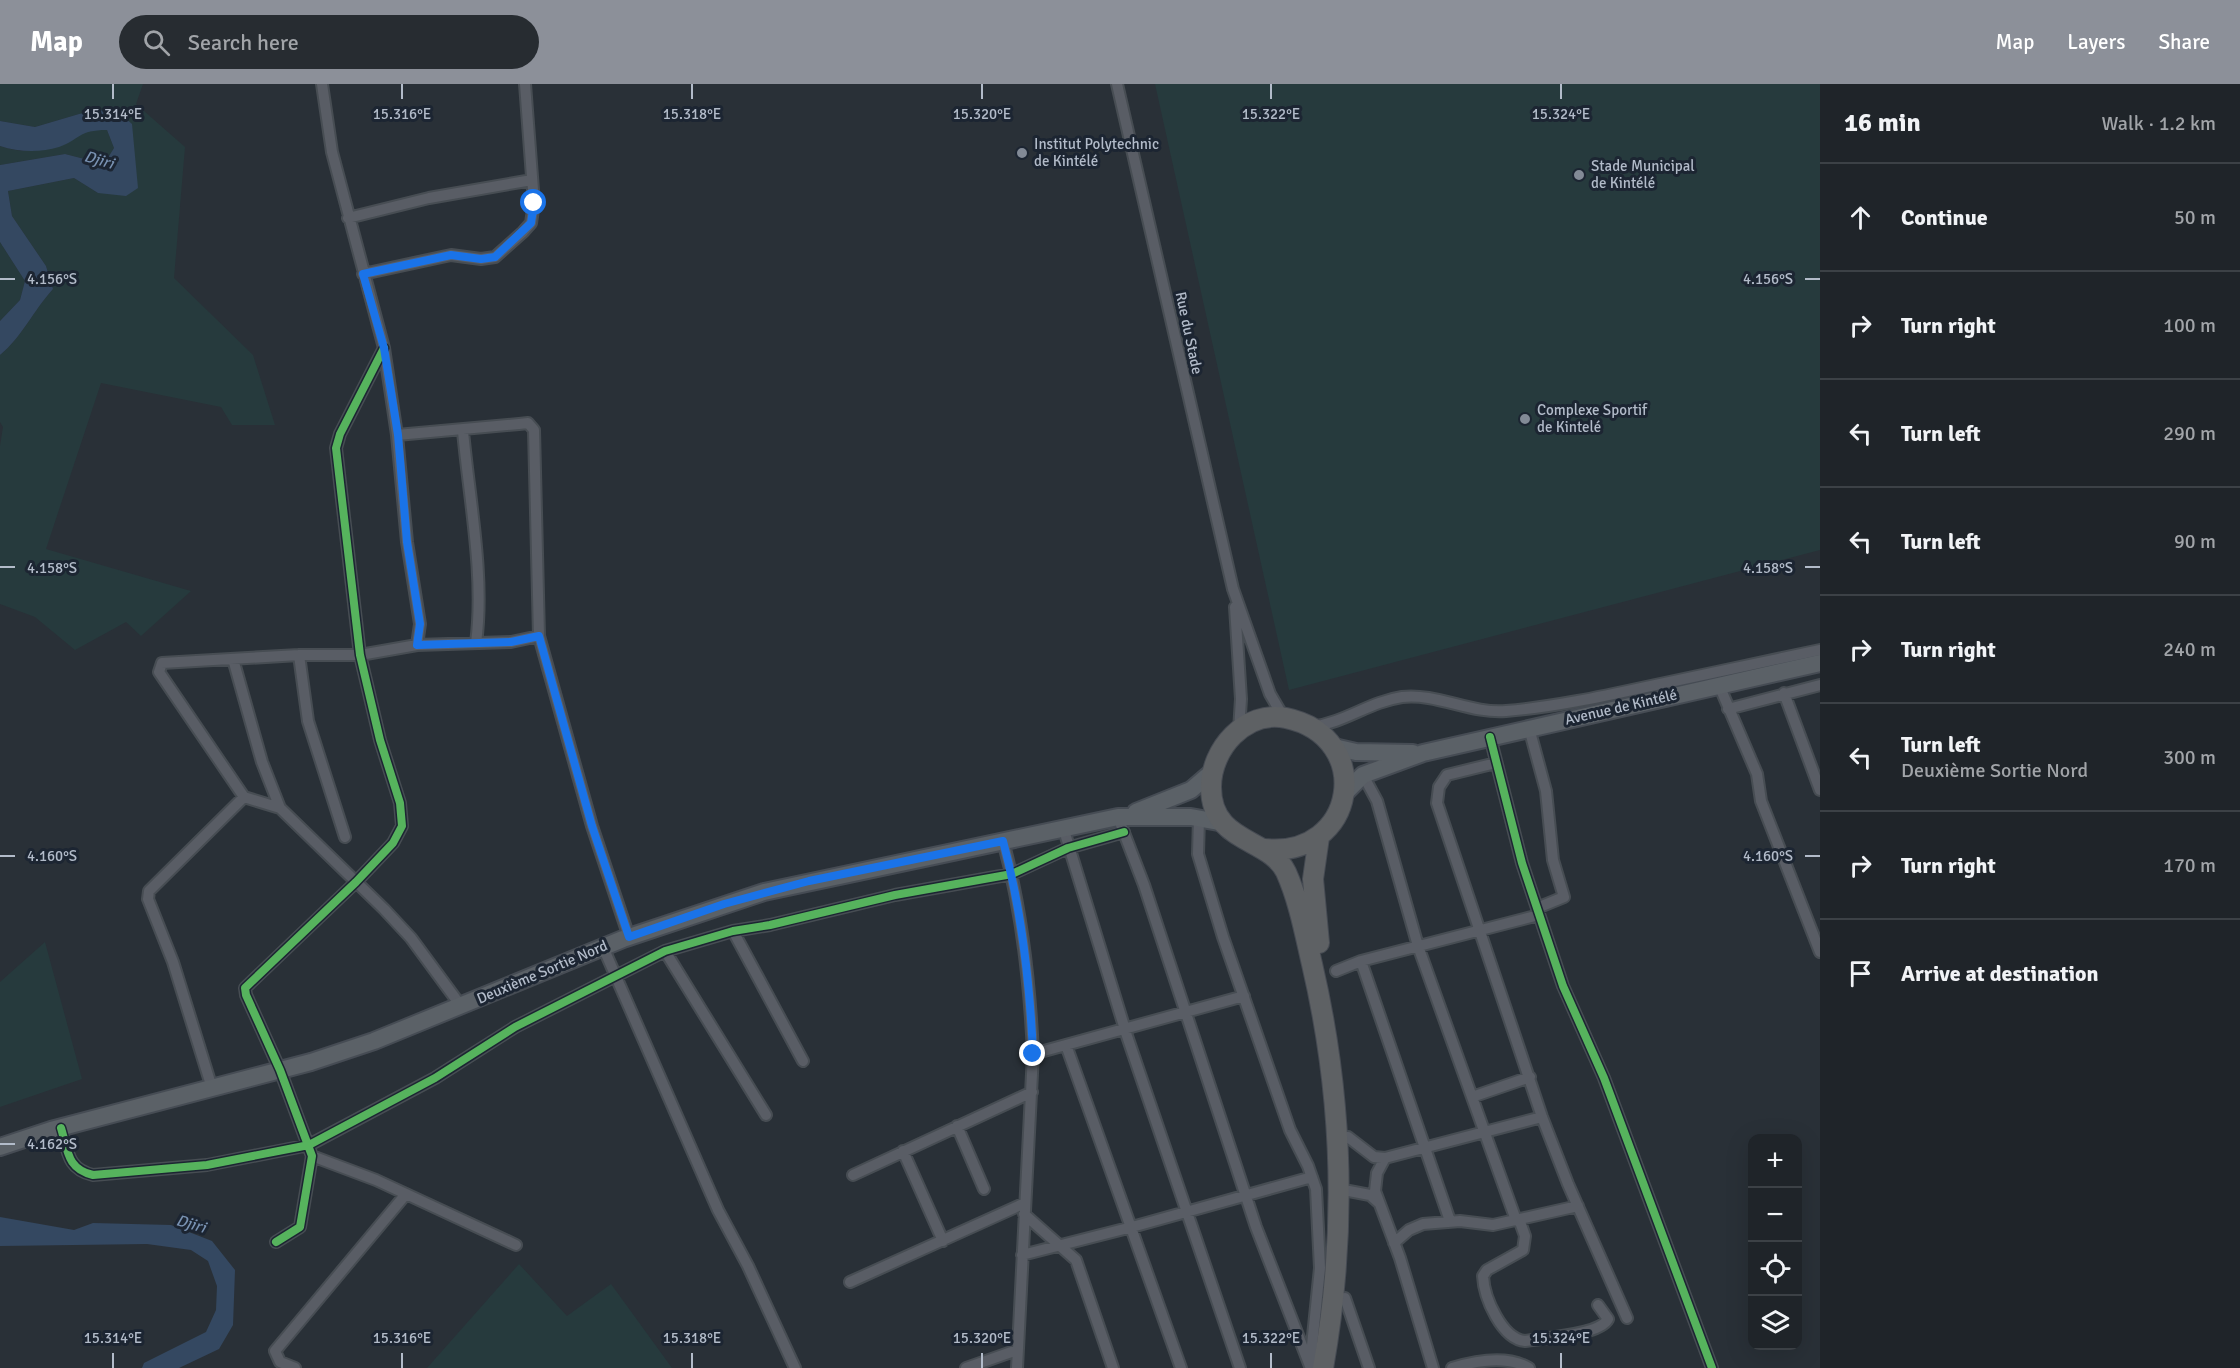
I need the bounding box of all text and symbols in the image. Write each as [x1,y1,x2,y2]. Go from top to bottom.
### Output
search box [119,15,539,69]
text: Map [30,25,83,59]
icon: search [140,26,173,59]
text: Search here [188,29,299,56]
text: Map [1996,29,2034,55]
text: Layers [2067,29,2125,55]
text: Share [2158,29,2210,55]
text: 15.314°E [84,105,142,123]
text: 15.316°E [373,105,431,123]
text: 15.318°E [663,105,721,123]
text: 15.320°E [953,105,1011,123]
text: 15.322°E [1242,105,1300,123]
text: 15.324°E [1532,105,1590,123]
text: 16 min [1844,107,1921,139]
text: Walk · 1.2 km [2102,111,2216,136]
place label: Institut Polytechnic de Kintélé [1034,135,1159,170]
water label: Djiri [82,146,118,174]
marker: Institut Polytechnic de Kintélé [1015,146,1029,160]
place label: Stade Municipal de Kintélé [1591,157,1695,192]
marker: Stade Municipal de Kintélé [1572,168,1586,182]
route start [520,189,546,215]
icon: ahead [1844,201,1877,234]
text: Continue [1901,204,1988,231]
text: 50 m [2174,205,2216,230]
text: 4.156°S [27,270,77,288]
text: 4.156°S [1743,270,1793,288]
street label: Rue du Stade [1171,290,1207,376]
icon: right [1844,309,1877,342]
text: Turn right [1901,312,1996,339]
text: 100 m [2163,313,2216,338]
place label: Complexe Sportif de Kintelé [1537,401,1648,436]
marker: Complexe Sportif de Kintelé [1518,412,1532,426]
icon: left [1844,417,1877,450]
text: Turn left [1901,420,1981,447]
text: 290 m [2163,421,2216,446]
icon: left [1844,525,1877,558]
text: Turn left [1901,528,1981,555]
text: 90 m [2174,529,2216,554]
text: 4.158°S [27,559,77,577]
text: 4.158°S [1743,559,1793,577]
icon: right [1844,633,1877,666]
text: Turn right [1901,636,1996,663]
text: 240 m [2163,637,2216,662]
street label: Avenue de Kintélé [1563,685,1679,729]
text: Turn left [1901,731,1981,758]
icon: left [1844,741,1877,774]
text: 300 m [2163,745,2216,770]
text: Deuxième Sortie Nord [1901,758,2088,783]
text: 4.160°S [27,847,77,865]
text: 4.160°S [1743,847,1793,865]
icon: right [1844,849,1877,882]
text: Turn right [1901,852,1996,879]
text: 170 m [2163,853,2216,878]
street label: Deuxième Sortie Nord [474,936,610,1008]
icon: arrive [1844,957,1877,990]
text: Arrive at destination [1901,960,2098,987]
route end [1019,1040,1045,1066]
map controls [1748,1134,1802,1350]
button: + [1748,1134,1802,1188]
text: 4.162°S [27,1135,77,1153]
button: − [1748,1188,1802,1242]
water label: Djiri [174,1210,210,1238]
button: locate [1748,1242,1802,1296]
button: layers [1748,1296,1802,1350]
text: 15.314°E [84,1329,142,1347]
text: 15.316°E [373,1329,431,1347]
text: 15.318°E [663,1329,721,1347]
text: 15.320°E [953,1329,1011,1347]
text: 15.322°E [1242,1329,1300,1347]
text: 15.324°E [1532,1329,1590,1347]

